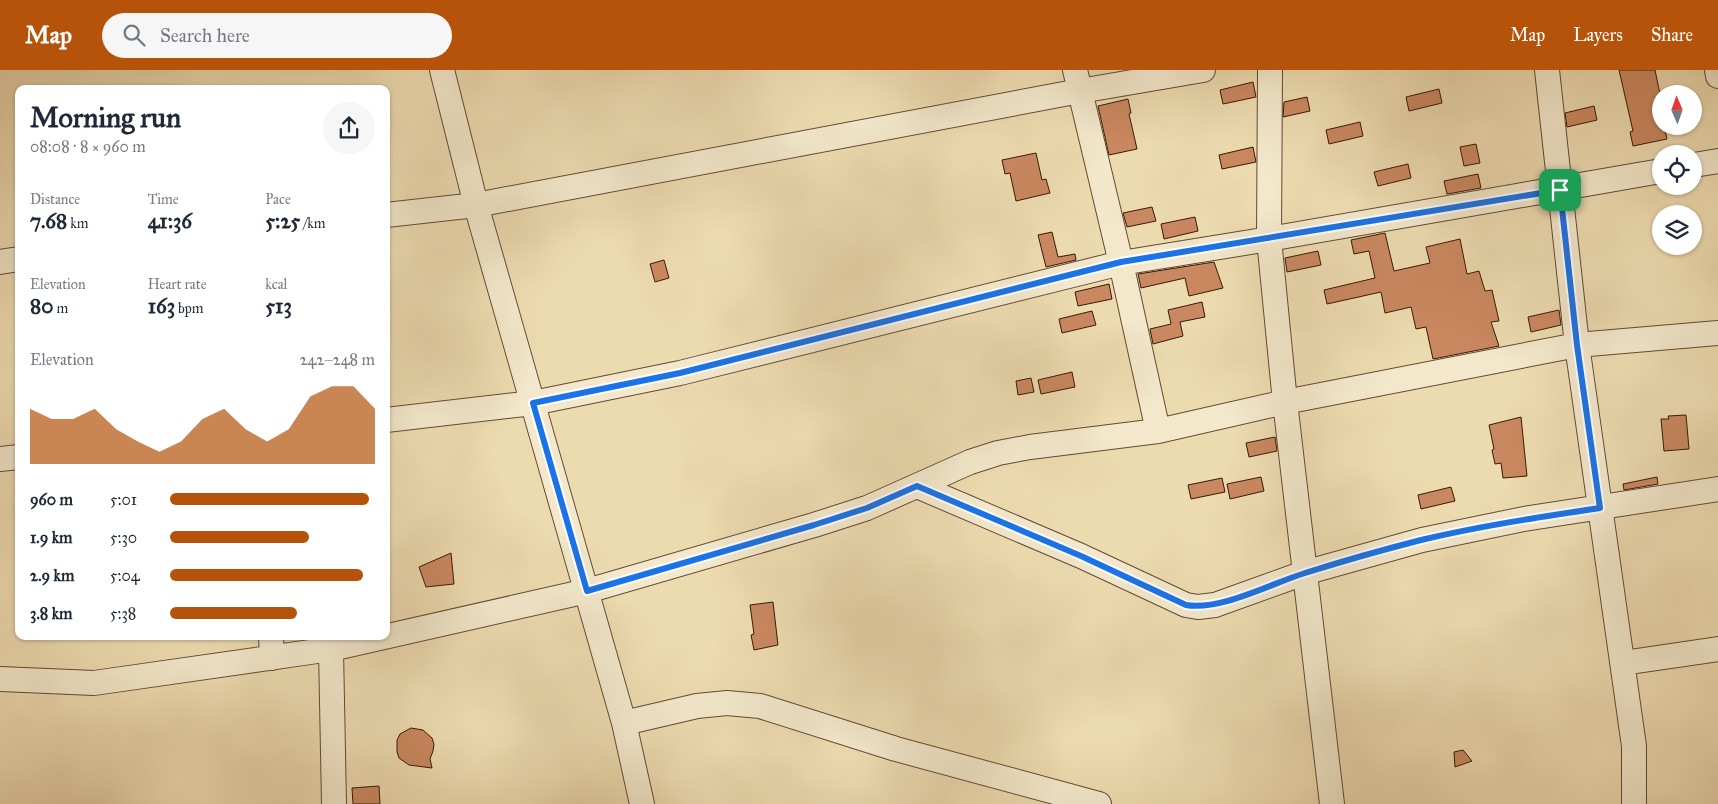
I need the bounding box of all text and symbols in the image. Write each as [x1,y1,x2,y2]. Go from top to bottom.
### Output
search box [102,13,452,58]
text: Map [25,20,72,50]
icon: search [120,21,148,49]
text: Search here [160,24,250,47]
text: Map [1510,24,1545,46]
text: Layers [1573,24,1623,46]
text: Share [1651,24,1693,46]
north arrow [1652,85,1702,135]
map controls [1652,85,1702,255]
text: Morning run [30,100,181,135]
button: share [323,102,375,154]
text: 08:08 · 8 × 960 m [30,137,146,156]
button: locate [1652,145,1702,195]
pin [1539,169,1581,211]
icon: arrive [1546,176,1574,204]
text: Distance [30,191,80,208]
text: Time [148,191,179,208]
text: Pace [265,191,291,208]
button: layers [1652,205,1702,255]
text: 7.68 [30,208,67,234]
text: 41:36 [148,208,192,234]
text: 5:25 [265,208,300,234]
text: km [67,215,89,232]
text: /km [300,215,325,232]
text: Elevation [30,276,86,293]
text: Heart rate [148,276,207,293]
text: kcal [265,276,287,293]
text: 80 [30,293,53,319]
text: 163 [148,293,175,319]
text: 513 [265,293,292,319]
text: m [53,300,68,317]
text: bpm [175,300,204,317]
text: Elevation [30,350,94,369]
text: 242–248 m [300,350,375,369]
text: 960 m [30,490,73,509]
text: 5:01 [110,490,137,509]
text: 1.9 km [30,528,73,547]
text: 5:30 [110,528,137,547]
text: 2.9 km [30,566,74,585]
text: 5:04 [110,566,140,585]
text: 3.8 km [30,604,73,623]
text: 5:38 [110,604,136,623]

